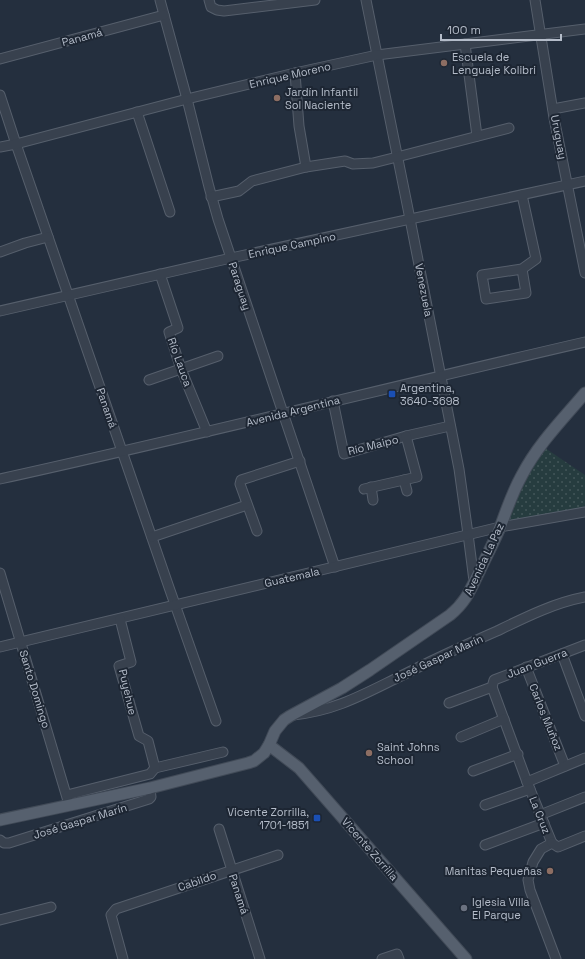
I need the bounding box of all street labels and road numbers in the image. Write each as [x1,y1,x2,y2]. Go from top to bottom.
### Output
street label: Panamá [60,25,105,49]
street label: Enrique Moreno [248,59,332,91]
street label: Uruguay [548,114,570,160]
street label: Enrique Campino [247,229,337,261]
street label: Paraguay [226,260,254,312]
street label: Venezuela [412,262,436,318]
street label: Río Lauca [165,336,196,389]
street label: Panamá [94,386,121,431]
street label: Avenida Argentina [245,392,342,429]
street label: Río Maipo [346,432,400,458]
street label: Avenida La Paz [461,520,507,597]
street label: Guatemala [263,564,322,590]
street label: José Gaspar Marín [391,631,485,685]
street label: Juan Guerra [505,645,570,681]
street label: Santo Domingo [16,648,54,730]
street label: Puyehue [116,668,140,716]
street label: Carlos Muñoz [526,681,566,753]
street label: La Cruz [526,794,554,836]
street label: José Gaspar Marín [31,800,129,842]
street label: Vicente Zorrilla [339,815,402,884]
street label: Cabildo [176,868,218,894]
street label: Panamá [226,872,252,917]

